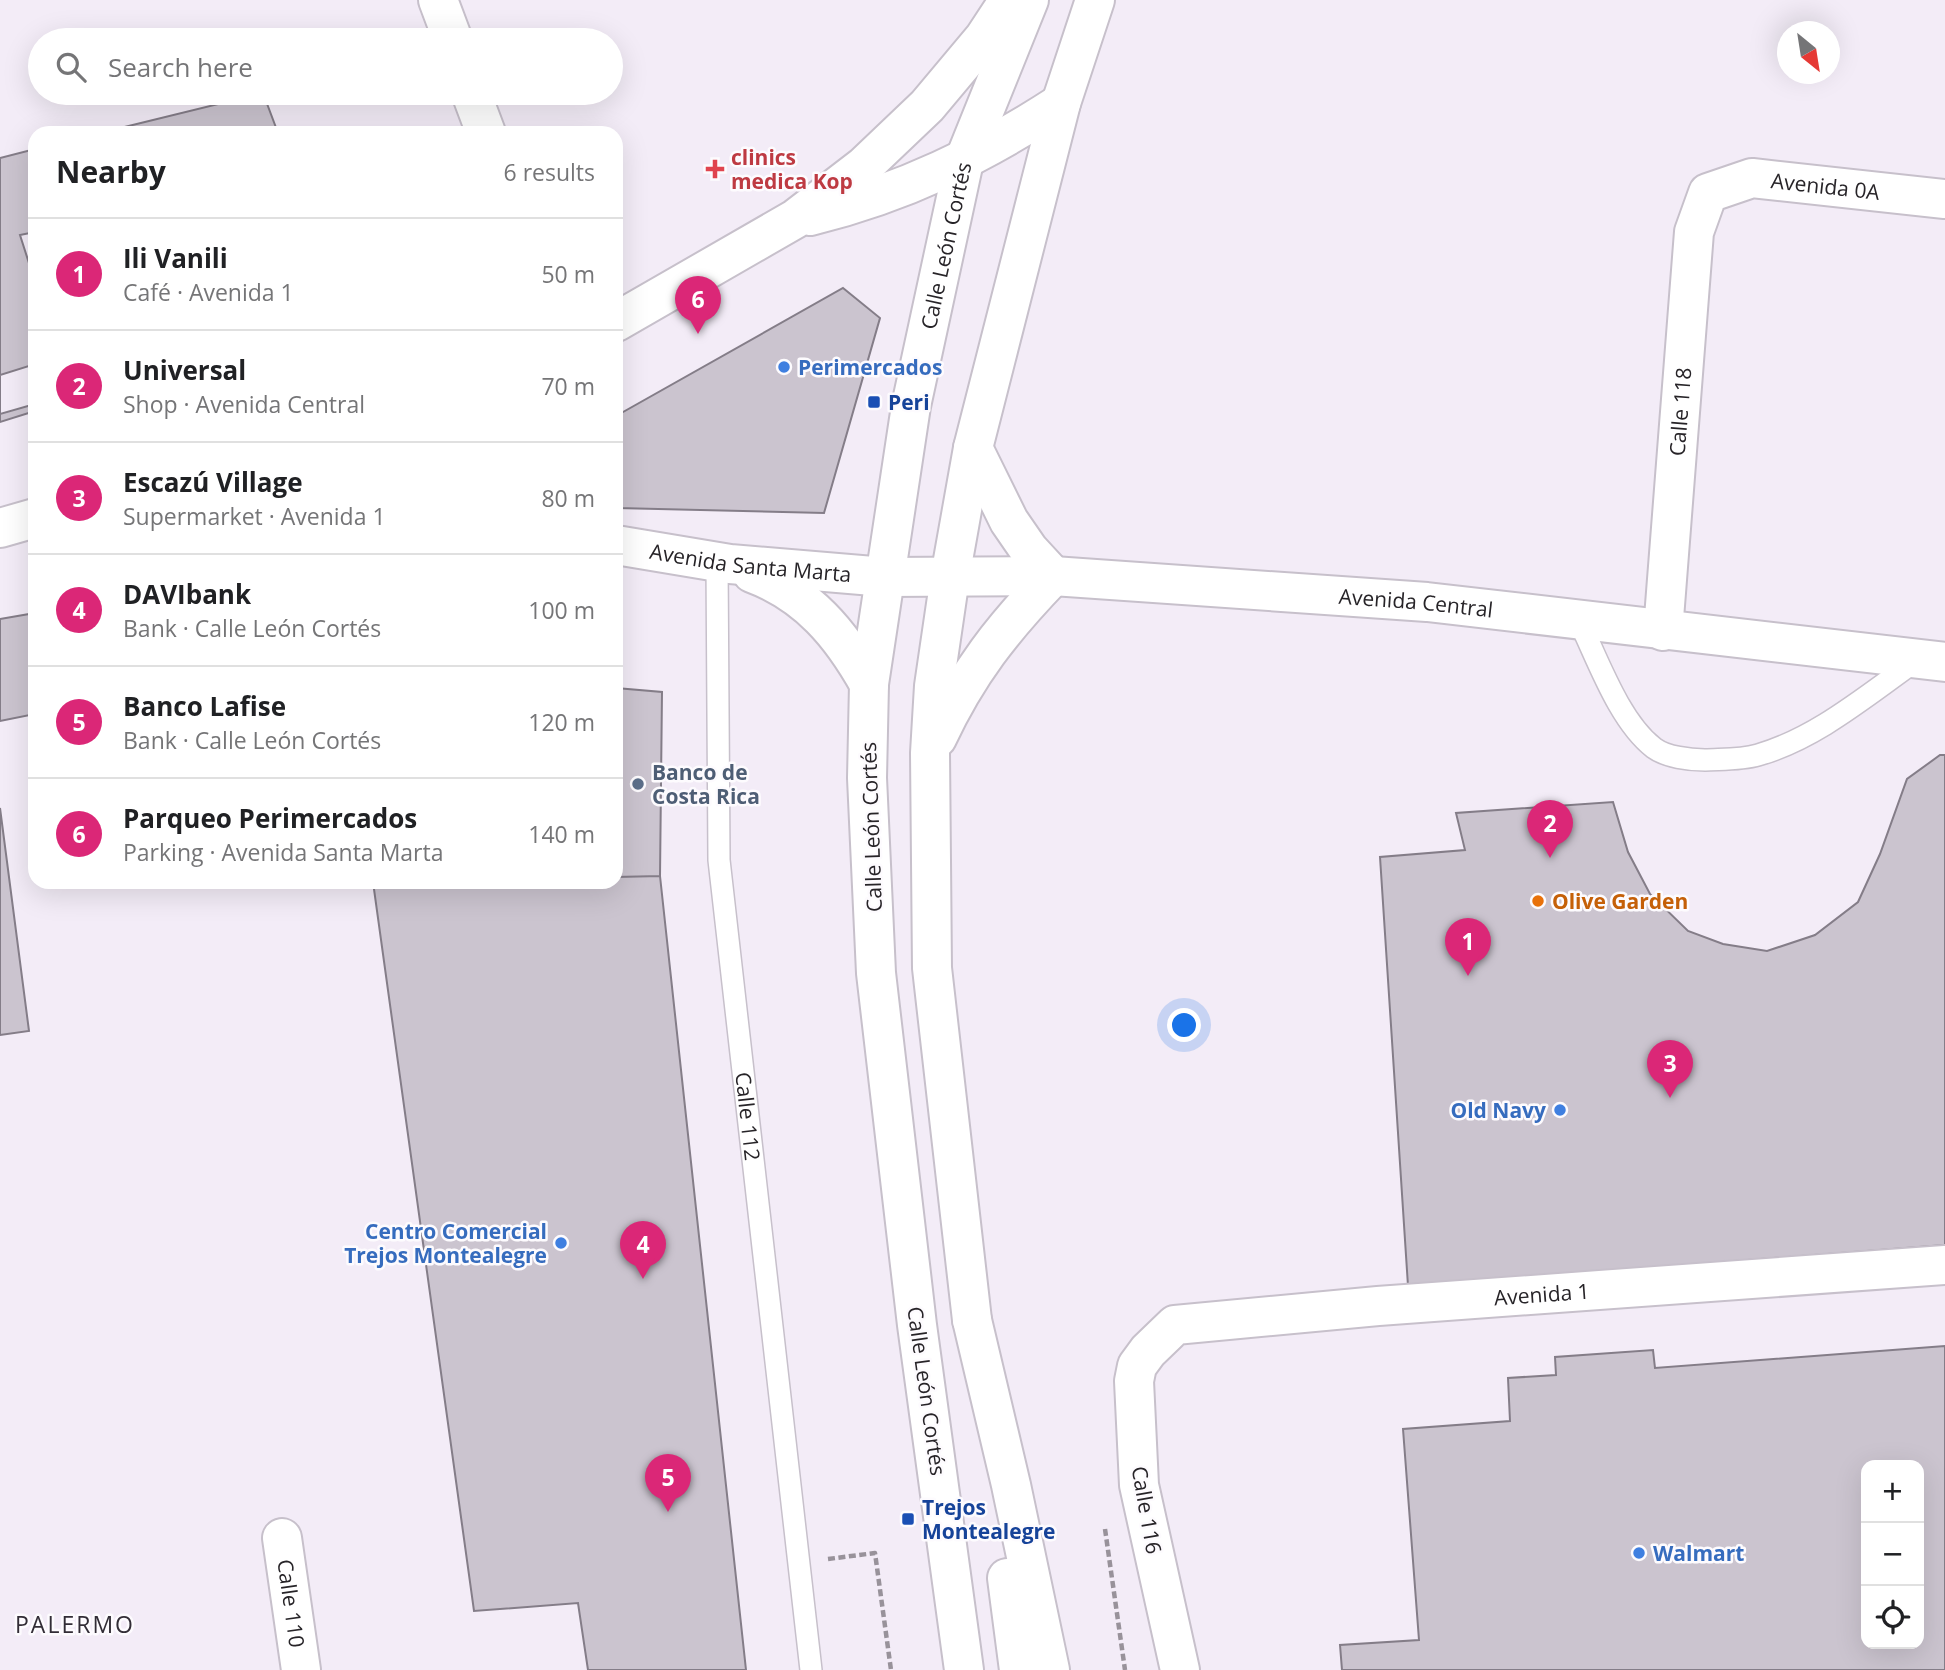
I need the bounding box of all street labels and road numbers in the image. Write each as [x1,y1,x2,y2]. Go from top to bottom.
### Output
street label: Calle León Cortés [914,159,977,332]
street label: Avenida 0A [1770,166,1882,206]
street label: Calle 118 [1663,366,1697,457]
street label: Avenida Santa Marta [648,537,853,588]
street label: Avenida Central [1338,582,1495,624]
street label: Calle León Cortés [854,741,888,913]
street label: Calle 112 [729,1071,767,1162]
street label: Avenida 1 [1493,1277,1590,1312]
street label: Calle León Cortés [901,1305,953,1477]
street label: Calle 116 [1126,1464,1168,1556]
street label: Calle 110 [271,1557,312,1649]

